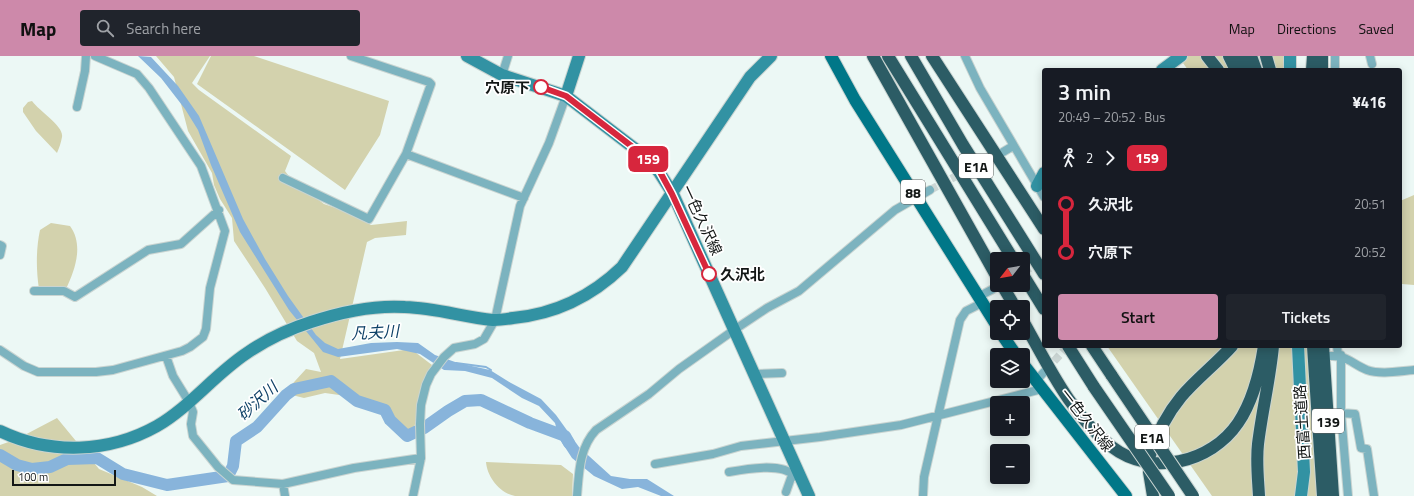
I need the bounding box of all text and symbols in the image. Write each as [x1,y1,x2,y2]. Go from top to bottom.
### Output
search box [80,10,360,46]
text: Map [20,14,56,43]
icon: search [94,17,116,39]
text: Search here [126,17,201,40]
text: Map [1229,18,1255,39]
text: Directions [1277,18,1336,39]
text: Saved [1358,18,1394,39]
text: 3 min [1058,75,1111,109]
place label: 穴原下 [485,76,530,99]
marker: 穴原下 [533,79,549,95]
text: ¥416 [1352,91,1386,114]
text: 20:49 – 20:52 · Bus [1058,107,1165,127]
line badge: 159 [625,146,671,172]
icon: walk [1058,147,1080,169]
icon: forward [1099,147,1121,169]
text: 159 [1135,147,1159,168]
text: 159 [636,148,660,169]
text: 2 [1086,148,1093,168]
road number: E1A [959,154,993,178]
road number: 88 [901,180,925,204]
street label: 一色久沢線 [676,181,728,259]
text: 久沢北 [1088,193,1133,216]
text: 20:51 [1354,194,1386,214]
text: 穴原下 [1088,241,1133,264]
text: 20:52 [1354,242,1386,262]
north arrow [990,252,1030,292]
map controls [990,252,1030,484]
place label: 久沢北 [720,263,765,286]
marker: 久沢北 [701,266,717,282]
button: Start [1058,294,1218,340]
button: Tickets [1226,294,1386,340]
button: locate [990,300,1030,340]
water label: 凡夫川 [350,319,402,345]
button: layers [990,348,1030,388]
water label: 砂沢川 [231,375,284,426]
street label: 一色久沢線 [1055,383,1119,457]
street label: 西富士道路 [1288,384,1316,460]
button: + [990,396,1030,436]
road number: 139 [1312,409,1344,433]
road number: E1A [1135,425,1169,449]
button: − [990,444,1030,484]
scale bar [12,468,116,487]
text: 100 m [18,469,48,485]

